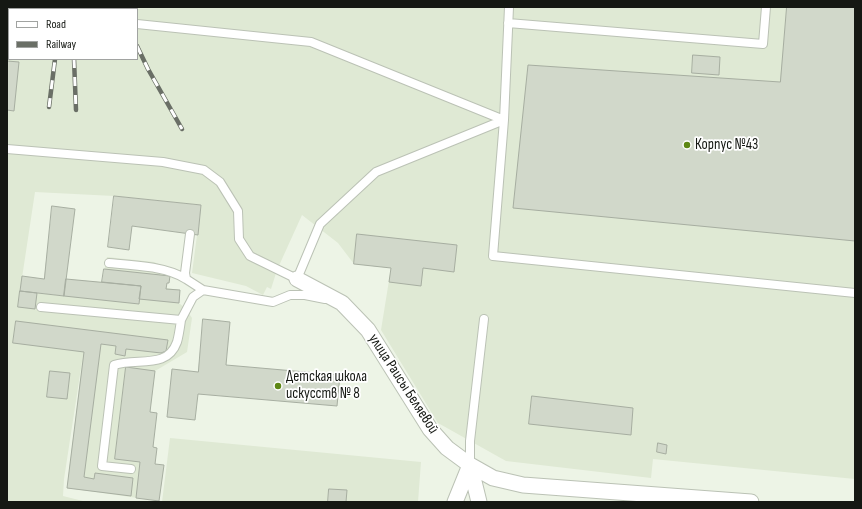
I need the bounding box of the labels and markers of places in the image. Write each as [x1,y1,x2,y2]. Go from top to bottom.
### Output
place label: Корпус №43 [695,136,758,154]
marker: Корпус №43 [682,140,692,150]
place label: Детская школа искусств № 8 [286,368,367,403]
marker: Детская школа искусств № 8 [273,381,283,391]

